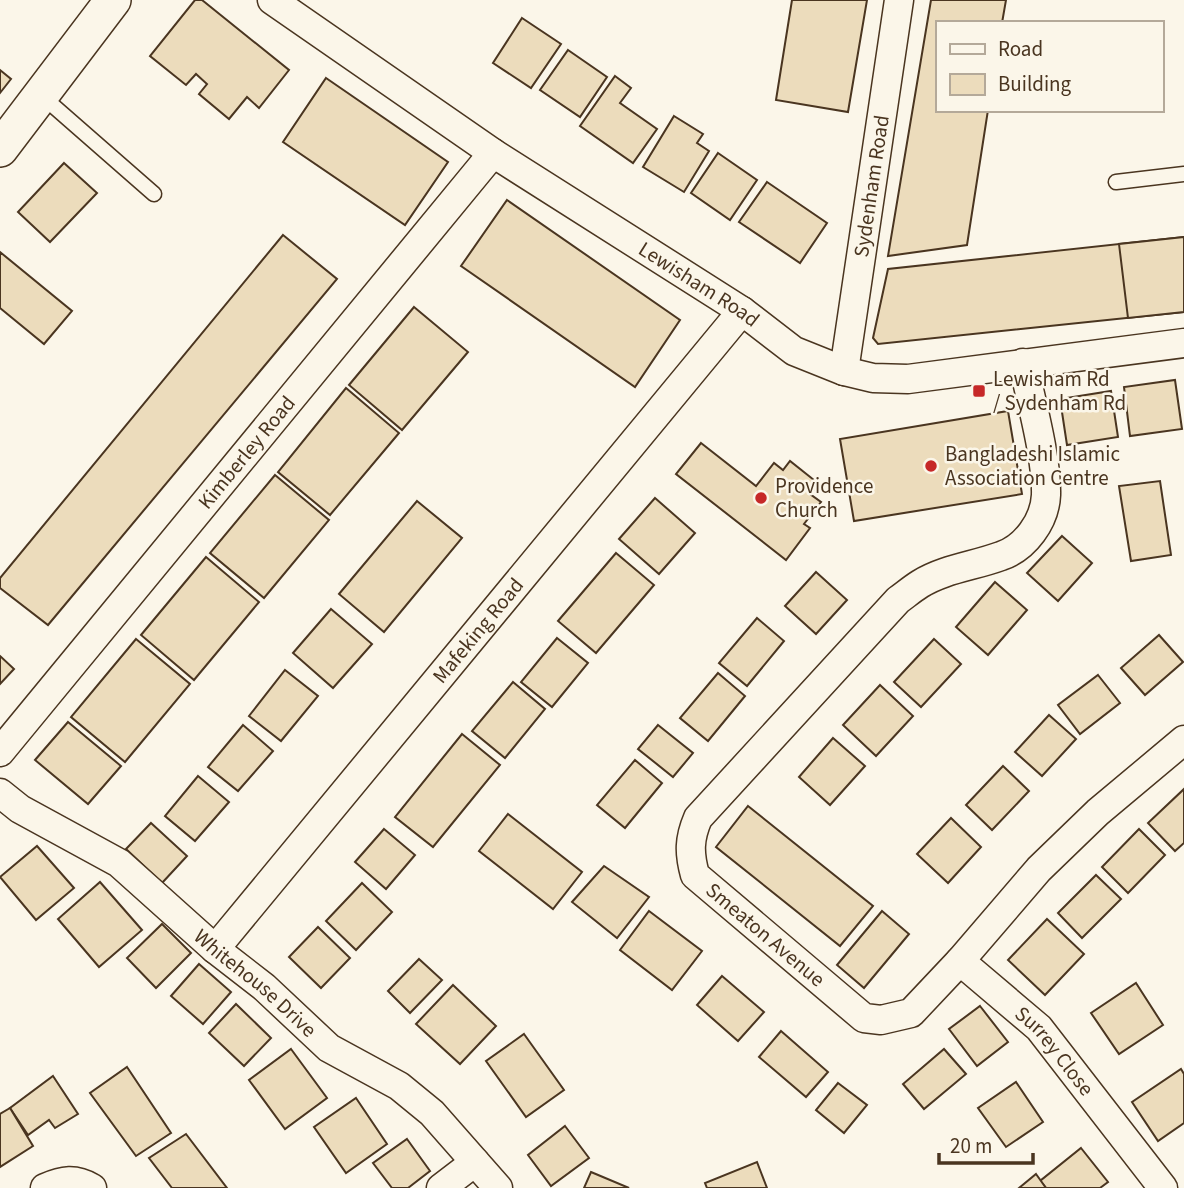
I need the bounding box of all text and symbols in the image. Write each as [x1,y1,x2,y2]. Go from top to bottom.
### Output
legend [936,21,1163,112]
text: Road [998,34,1043,64]
text: Building [998,69,1072,99]
street label: Sydenham Road [846,113,897,259]
street label: Lewisham Road [633,234,766,334]
place label: Lewisham Rd / Sydenham Rd [993,364,1126,418]
marker: Lewisham Rd / Sydenham Rd [971,383,987,399]
street label: Kimberley Road [191,389,302,516]
place label: Bangladeshi Islamic Association Centre [945,439,1120,493]
marker: Bangladeshi Islamic Association Centre [923,458,939,474]
place label: Providence Church [775,471,873,525]
marker: Providence Church [753,490,769,506]
street label: Mafeking Road [425,571,531,690]
street label: Smeaton Avenue [699,875,832,994]
street label: Whitehouse Drive [187,922,324,1044]
street label: Surrey Close [1008,999,1101,1102]
scale bar [939,1122,1034,1166]
text: 20 m [950,1131,992,1161]

